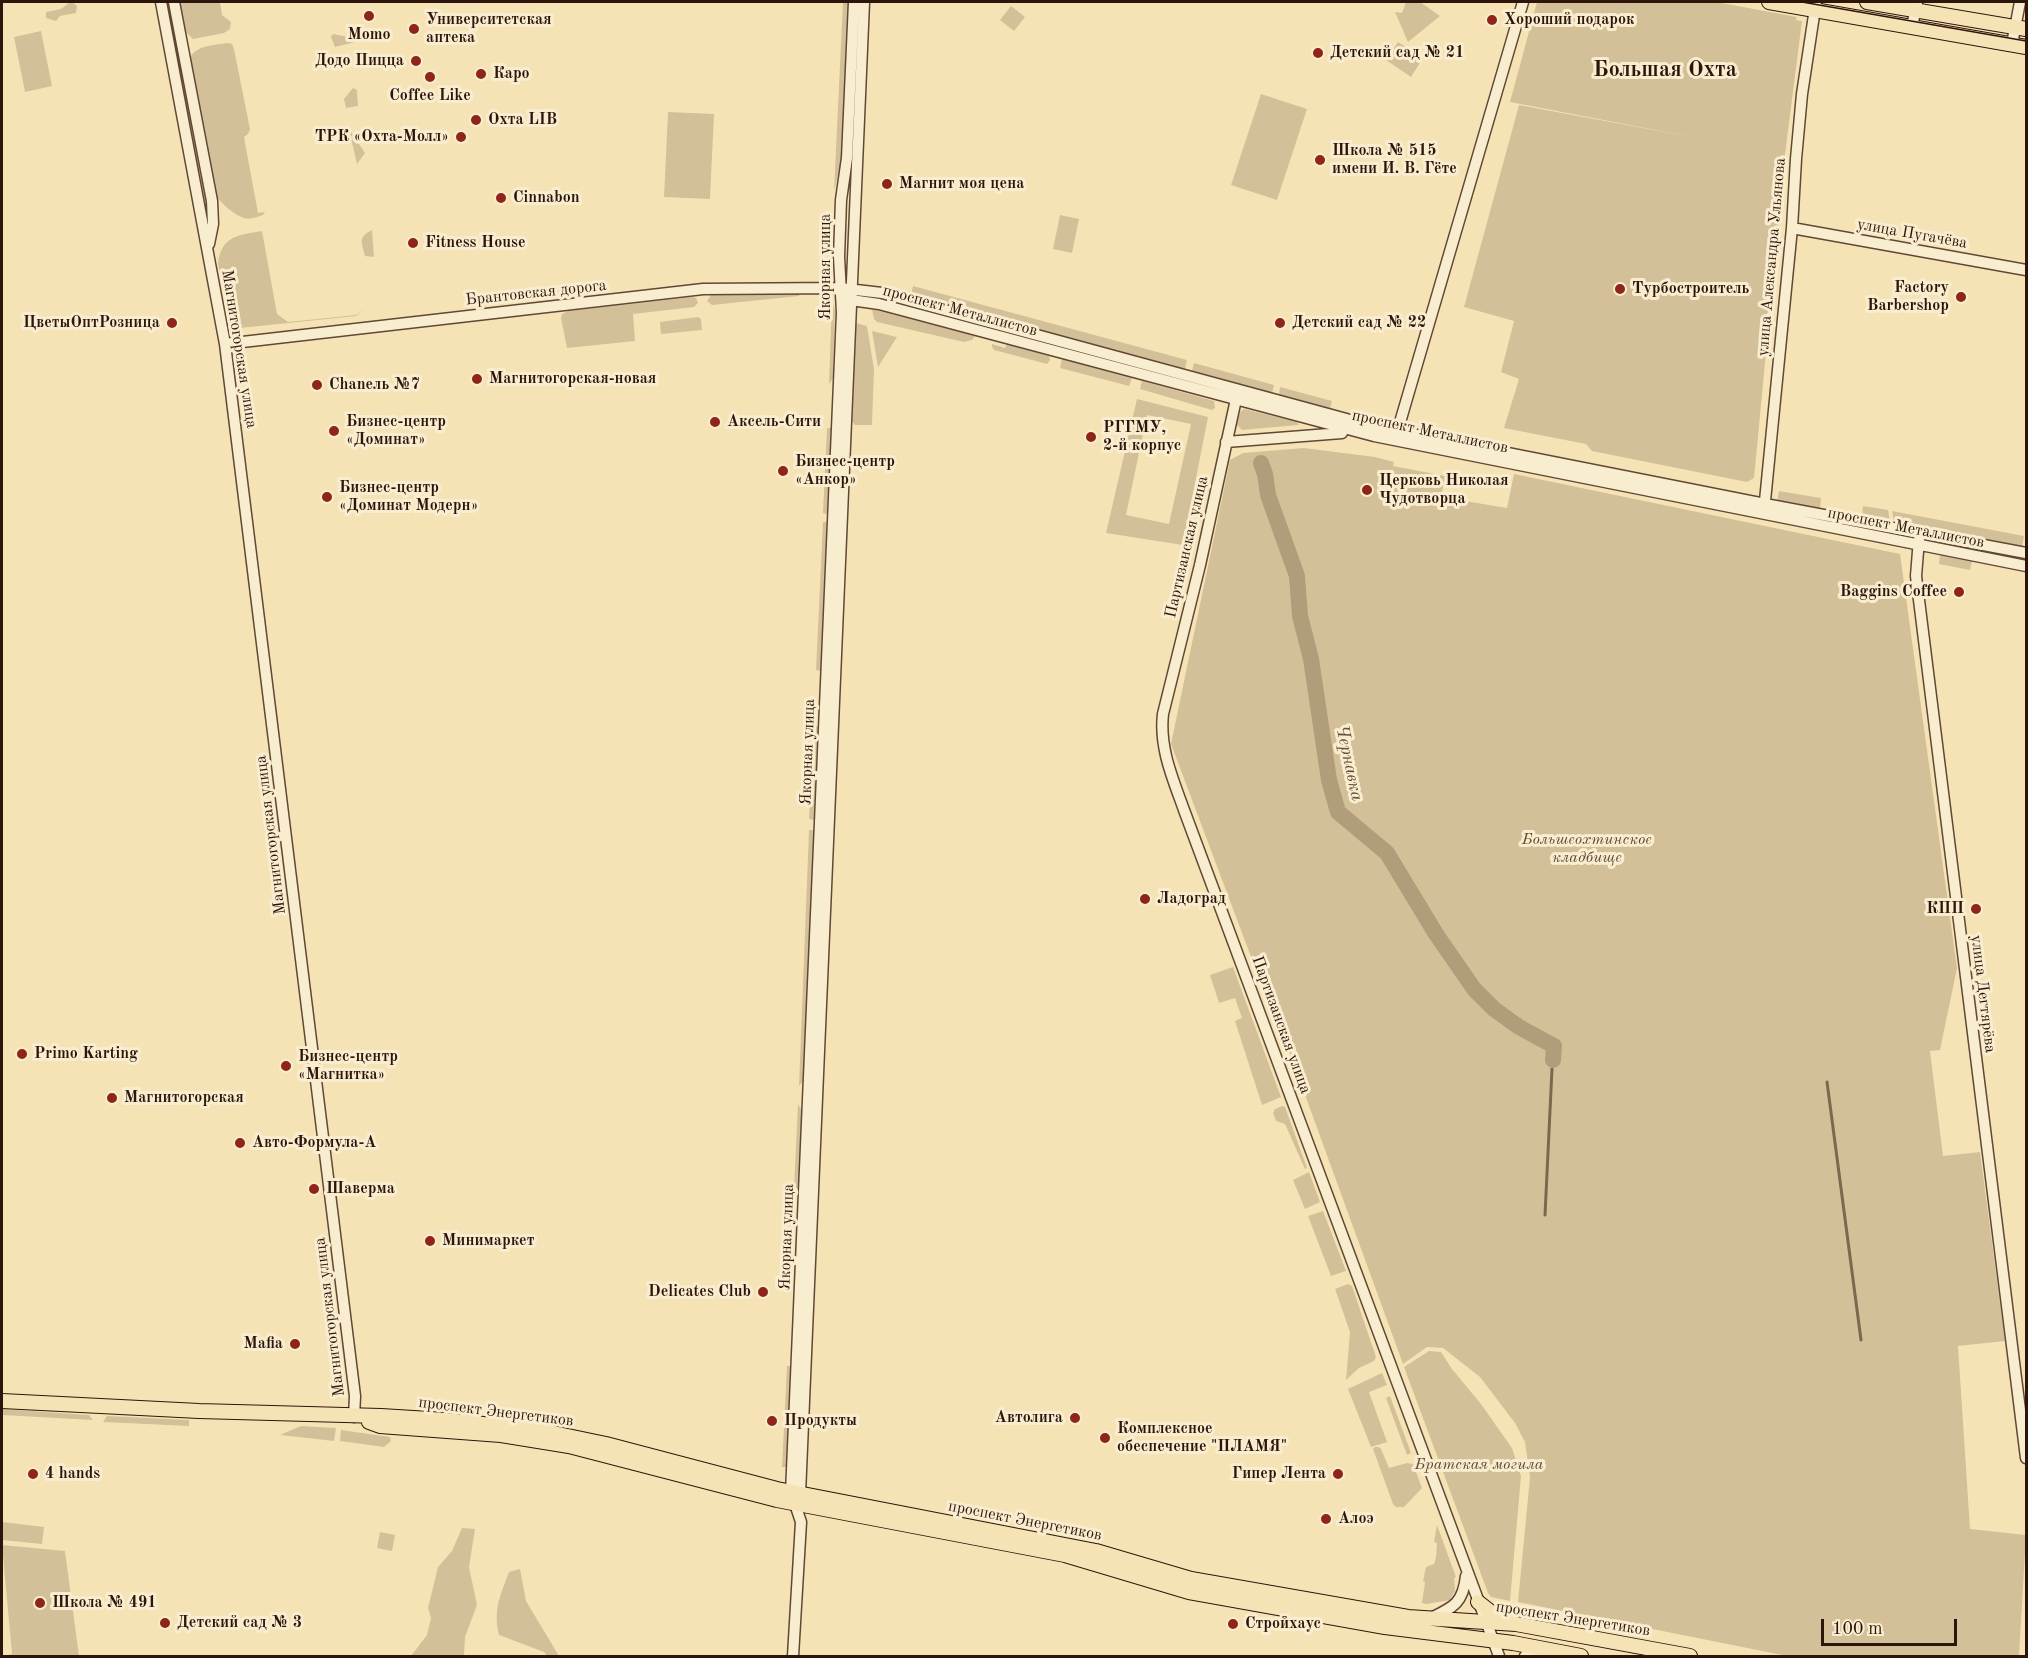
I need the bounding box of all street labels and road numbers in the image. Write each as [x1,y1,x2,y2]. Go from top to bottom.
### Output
street label: улица Александра Ульянова [1754,157,1790,357]
street label: Якорная улица [816,214,836,320]
street label: улица Пугачёва [1855,215,1969,253]
street label: Магнитогорская улица [217,268,261,430]
street label: Брантовская дорога [465,276,607,310]
street label: проспект Металлистов [881,281,1039,341]
street label: проспект Металлистов [1350,406,1510,458]
street label: Партизанская улица [1161,474,1213,620]
street label: проспект Металлистов [1826,503,1986,553]
street label: Якорная улица [797,698,819,806]
street label: Магнитогорская улица [252,754,290,916]
street label: улица Дегтярёва [1966,934,2000,1054]
street label: Партизанская улица [1247,953,1315,1097]
street label: Якорная улица [776,1183,798,1291]
street label: Магнитогорская улица [311,1236,349,1398]
street label: проспект Энергетиков [417,1393,575,1431]
street label: проспект Энергетиков [947,1497,1103,1545]
street label: проспект Энергетиков [1494,1597,1652,1641]

